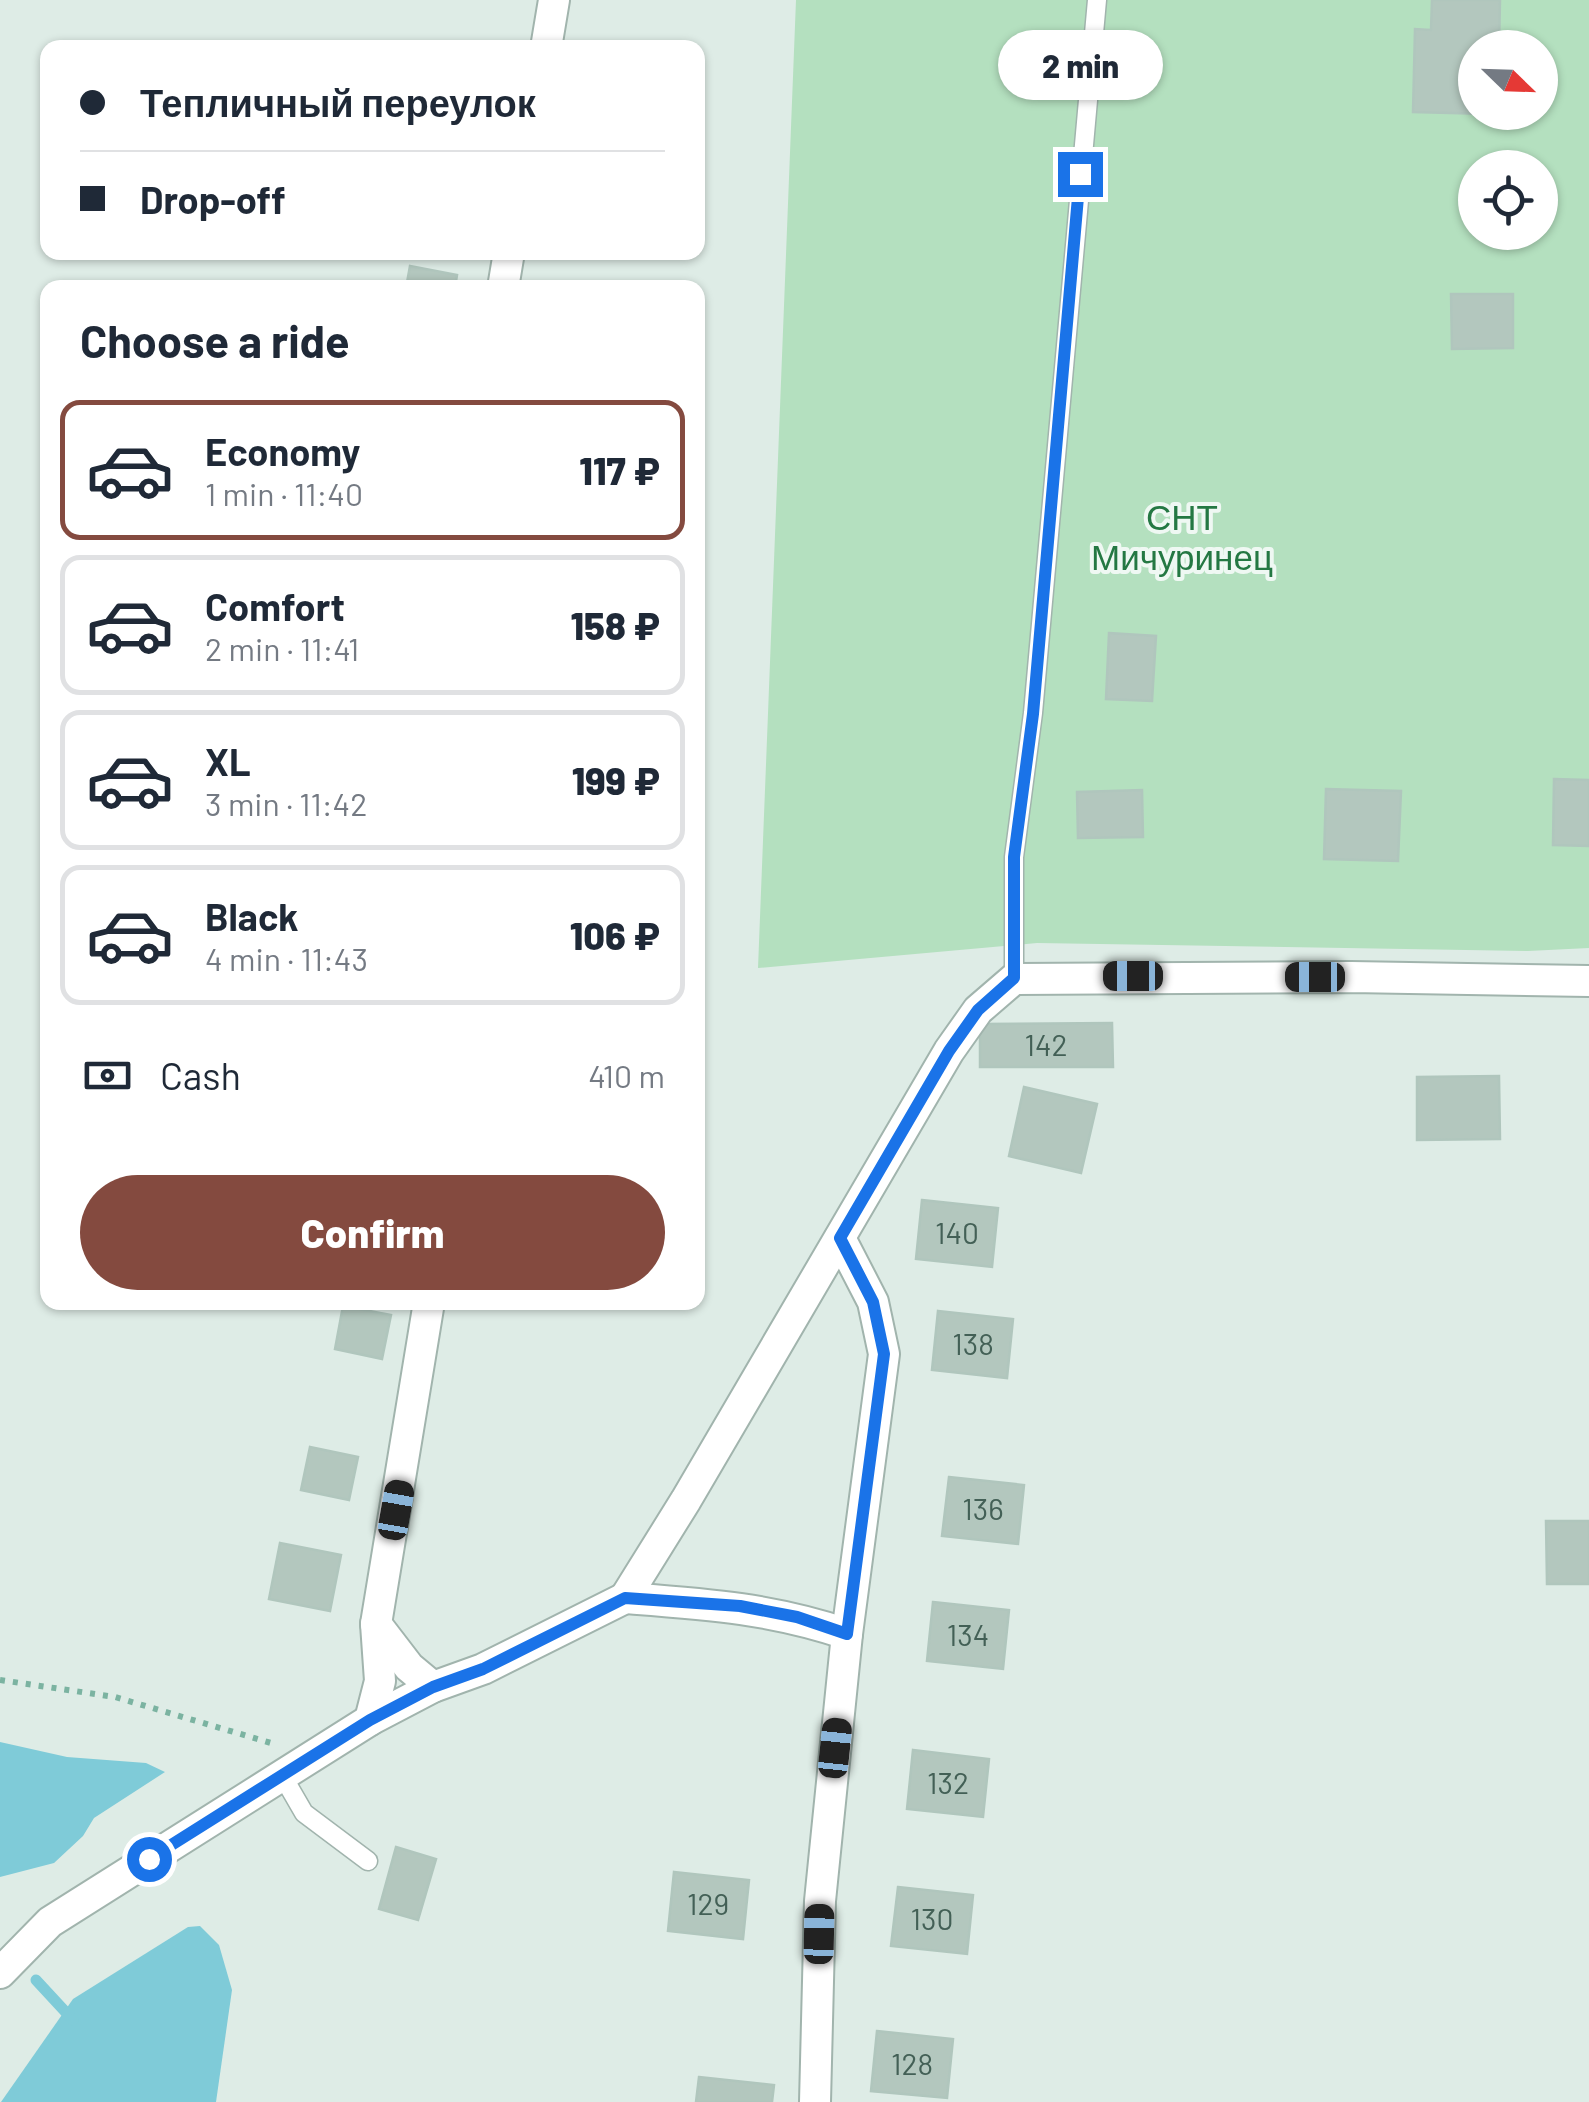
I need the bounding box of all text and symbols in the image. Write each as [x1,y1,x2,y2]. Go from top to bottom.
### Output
callout: 2 min [998,29,1162,99]
north arrow [1458,30,1558,130]
map controls [1458,30,1558,250]
text: 2 min [1042,46,1119,84]
text: Тепличный переулок [140,79,536,125]
button: locate [1458,150,1558,250]
route end [1058,152,1103,197]
text: Drop-off [140,176,286,222]
text: Choose a ride [80,313,350,367]
icon: car [85,425,175,515]
text: Economy [205,428,360,474]
text: 117 ₽ [579,447,660,493]
text: 1 min · 11:40 [205,474,363,512]
park label: СНТ Мичуринец [1091,495,1273,577]
icon: car [85,580,175,670]
text: Comfort [205,583,345,629]
text: 158 ₽ [571,602,660,648]
text: 2 min · 11:41 [205,629,359,667]
icon: car [85,735,175,825]
text: XL [205,738,251,784]
text: 199 ₽ [572,757,660,803]
text: 3 min · 11:42 [205,784,367,822]
icon: car [85,890,175,980]
text: Black [205,893,299,939]
text: 106 ₽ [570,912,660,958]
text: 4 min · 11:43 [205,939,368,977]
car [1103,961,1163,991]
car [1285,962,1345,992]
house number: 142 [1024,1026,1068,1062]
icon: cash [80,1048,135,1103]
text: Cash [160,1052,241,1098]
text: 410 m [588,1056,665,1094]
button: Confirm [80,1175,665,1290]
house number: 140 [935,1214,979,1250]
house number: 138 [952,1325,994,1361]
car [376,1478,416,1542]
house number: 136 [962,1490,1004,1526]
house number: 134 [947,1616,989,1652]
car [817,1717,853,1779]
house number: 132 [927,1764,969,1800]
route start [127,1837,172,1882]
house number: 129 [687,1885,729,1921]
house number: 130 [911,1900,953,1936]
car [803,1904,835,1964]
house number: 128 [891,2045,933,2081]

